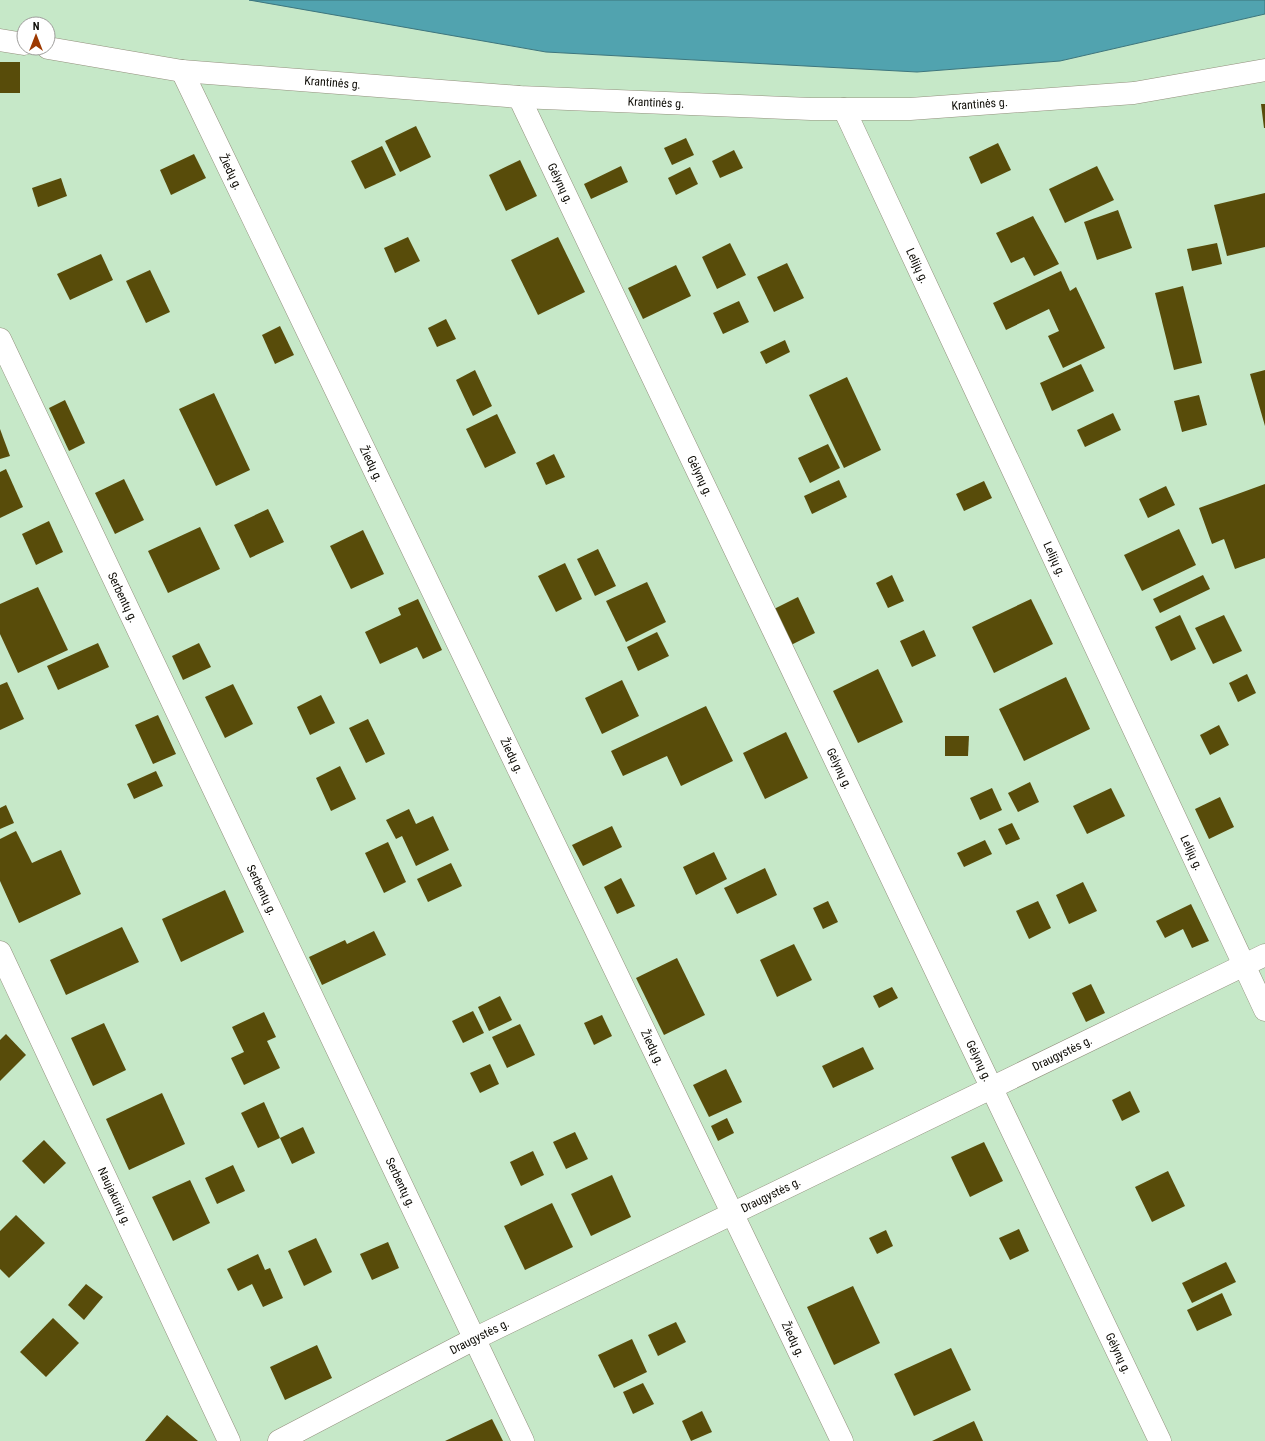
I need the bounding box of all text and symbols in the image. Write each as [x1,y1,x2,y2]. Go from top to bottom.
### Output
north arrow [16,16,56,56]
text: N [33,20,40,33]
street label: Krantinės g. [304,73,361,92]
street label: Krantinės g. [627,94,685,111]
street label: Krantinės g. [951,95,1008,113]
street label: Žiedų g. [216,151,245,192]
street label: Gėlynų g. [545,161,576,207]
street label: Lelijų g. [903,246,931,286]
street label: Žiedų g. [357,443,386,484]
street label: Gėlynų g. [684,453,716,499]
street label: Lelijų g. [1040,539,1069,579]
street label: Serbentų g. [105,570,141,625]
street label: Žiedų g. [497,735,526,776]
street label: Gėlynų g. [823,746,855,791]
street label: Lelijų g. [1177,833,1206,873]
street label: Serbentų g. [244,863,279,918]
street label: Žiedų g. [638,1027,667,1068]
street label: Draugystės g. [1030,1033,1094,1074]
street label: Gėlynų g. [963,1038,995,1084]
street label: Serbentų g. [383,1155,418,1210]
street label: Naujakurių g. [95,1165,134,1228]
street label: Draugystės g. [739,1174,803,1215]
street label: Draugystės g. [447,1316,512,1357]
street label: Žiedų g. [778,1319,808,1360]
street label: Gėlynų g. [1102,1331,1134,1376]

